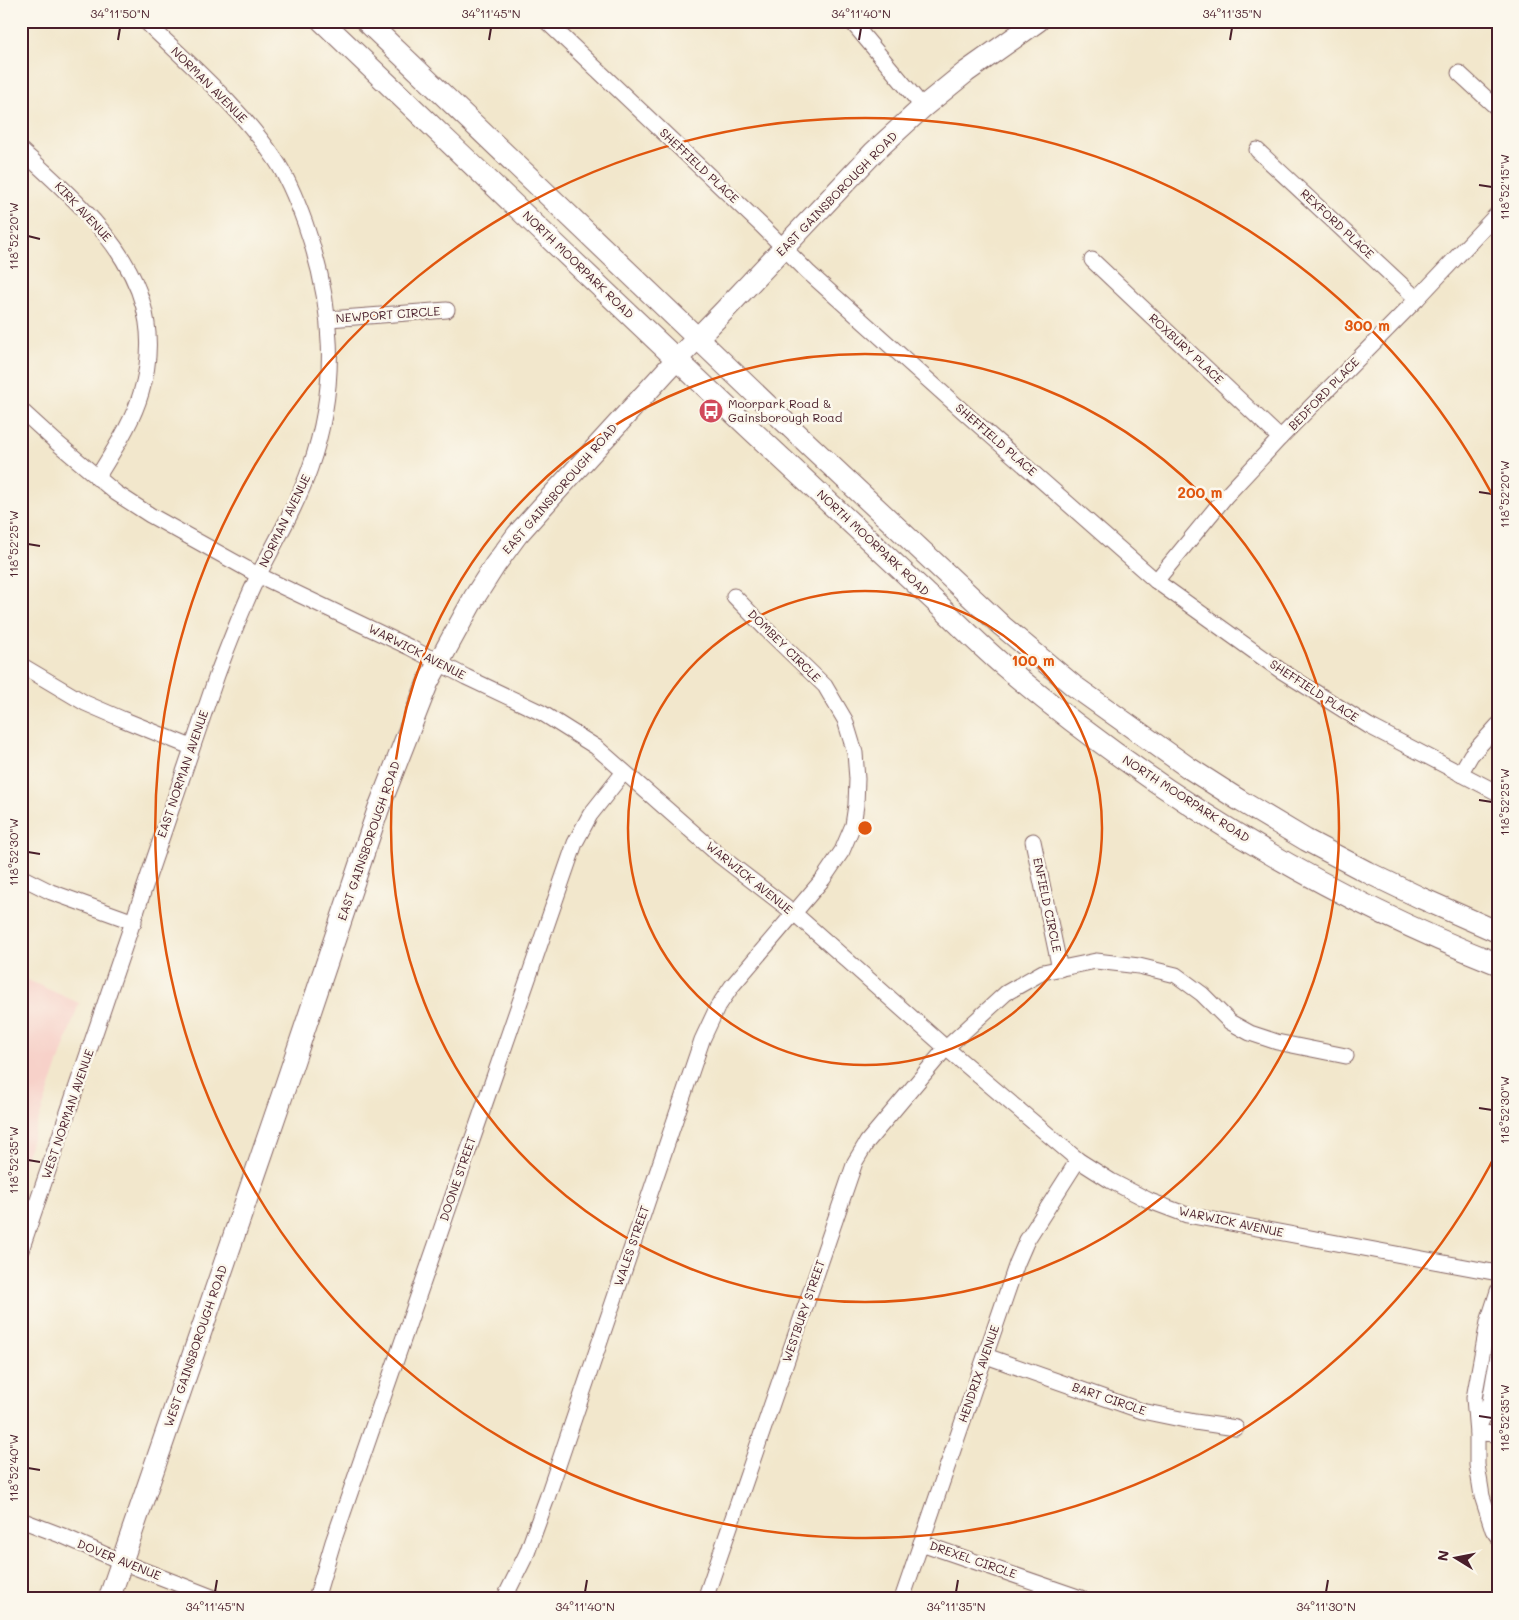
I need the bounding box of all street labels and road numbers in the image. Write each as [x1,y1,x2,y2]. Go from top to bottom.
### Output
street label: NORMAN AVENUE [168,43,251,126]
street label: SHEFFIELD PLACE [657,124,743,206]
street label: EAST GAINSBOROUGH ROAD [772,127,900,259]
street label: KIRK AVENUE [52,178,116,245]
street label: REXFORD PLACE [1297,185,1378,262]
street label: NORTH MOORPARK ROAD [520,207,638,322]
street label: NEWPORT CIRCLE [335,302,441,326]
street label: ROXBURY PLACE [1146,309,1228,387]
street label: BEDFORD PLACE [1284,353,1362,433]
street label: SHEFFIELD PLACE [953,399,1041,479]
street label: EAST GAINSBOROUGH ROAD [498,420,620,557]
street label: NORMAN AVENUE [255,471,314,570]
street label: NORTH MOORPARK ROAD [814,486,933,599]
street label: DOMBEY CIRCLE [745,605,825,685]
street label: WARWICK AVENUE [366,620,469,683]
street label: SHEFFIELD PLACE [1267,655,1362,725]
street label: EAST NORMAN AVENUE [153,708,211,840]
street label: NORTH MOORPARK ROAD [1120,751,1253,845]
street label: EAST GAINSBOROUGH ROAD [333,759,403,923]
street label: WARWICK AVENUE [703,837,796,917]
street label: ENFIELD CIRCLE [1030,856,1066,954]
street label: WEST NORMAN AVENUE [37,1047,97,1181]
street label: DOONE STREET [435,1134,479,1223]
street label: WARWICK AVENUE [1177,1202,1285,1240]
street label: WALES STREET [610,1203,652,1288]
street label: WESTBURY STREET [778,1257,828,1364]
street label: WEST GAINSBOROUGH ROAD [160,1263,230,1429]
street label: HENDRIX AVENUE [954,1323,1002,1425]
street label: BART CIRCLE [1070,1378,1149,1418]
street label: DOVER AVENUE [75,1535,164,1583]
street label: DREXEL CIRCLE [928,1537,1019,1581]

